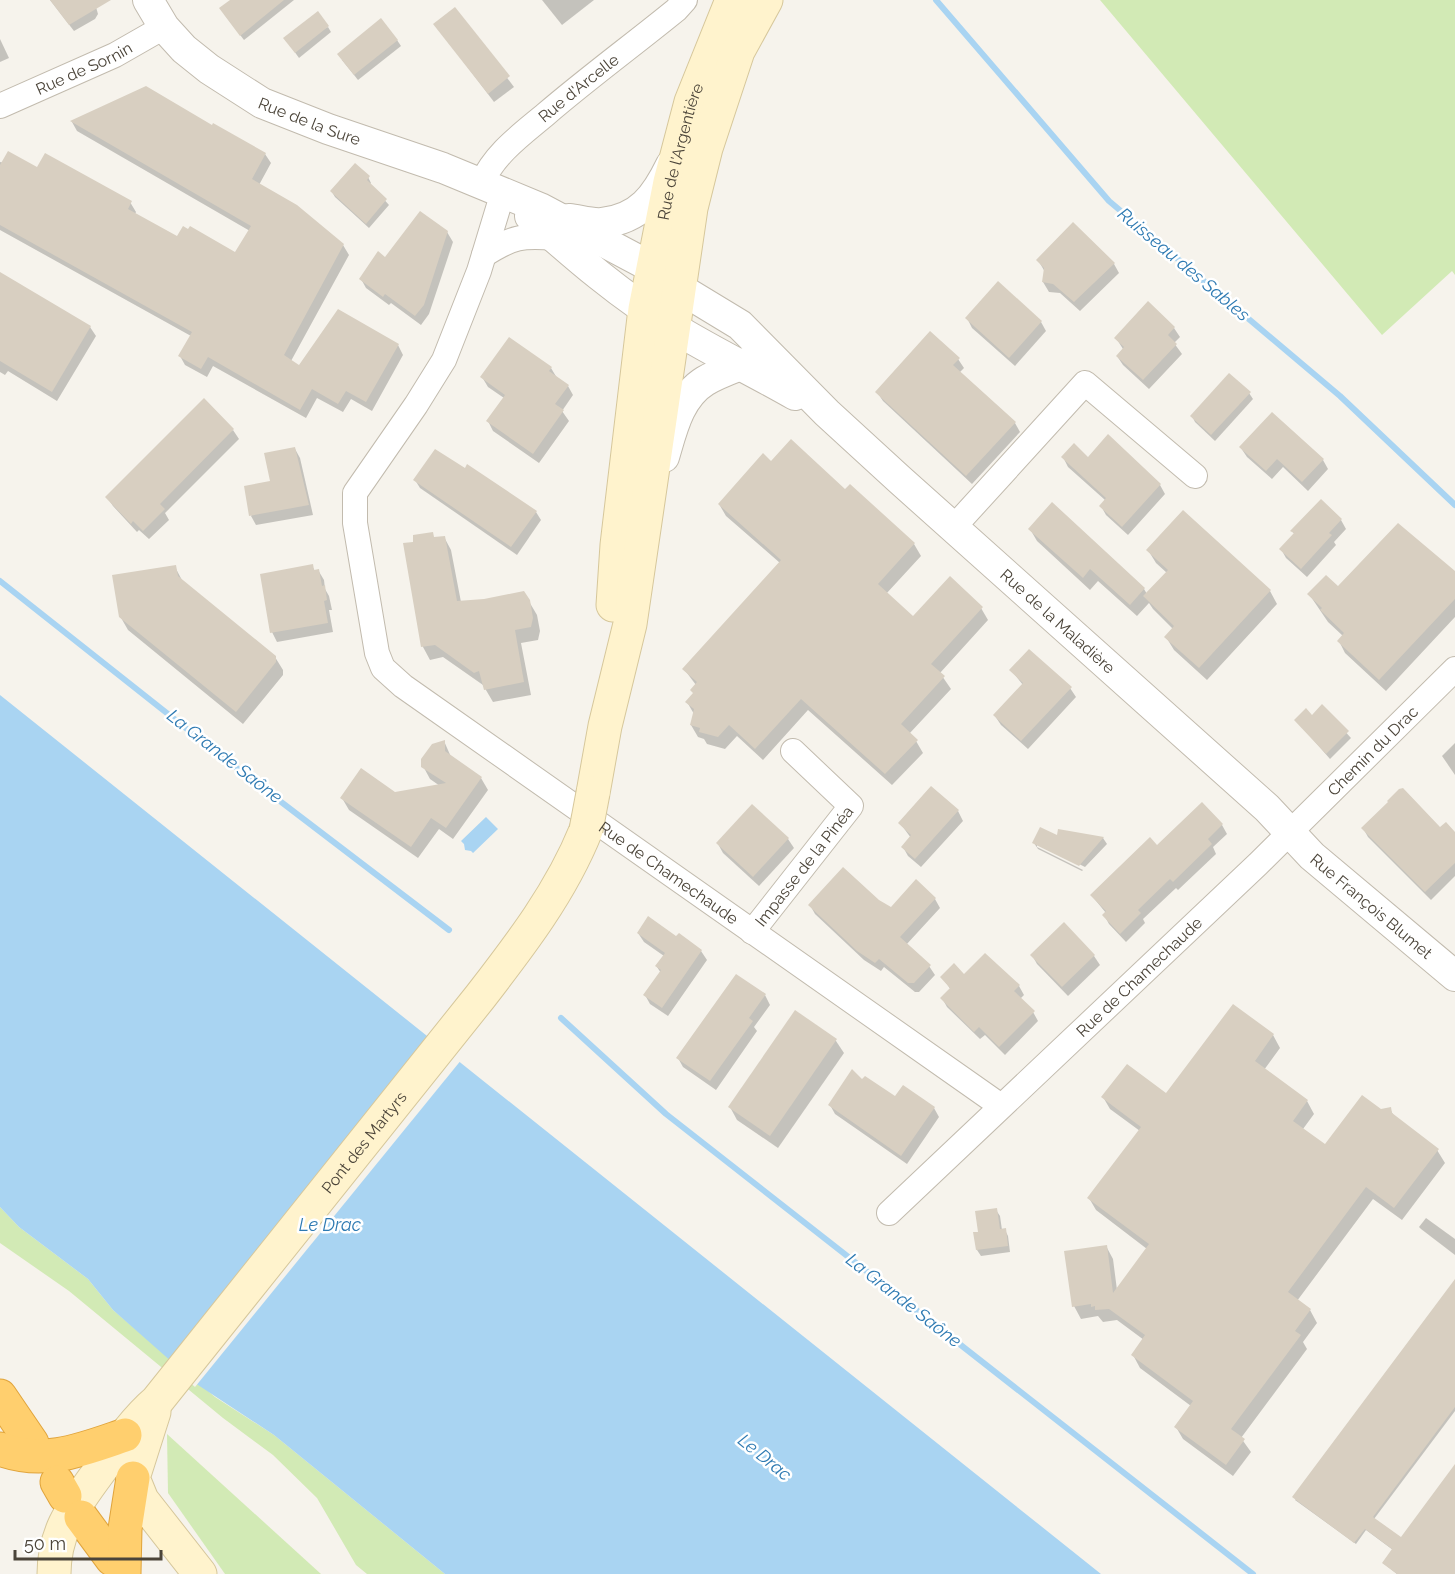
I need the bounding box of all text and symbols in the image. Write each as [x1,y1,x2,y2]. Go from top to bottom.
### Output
street label: Rue de Sornin [33,38,135,98]
street label: Rue d'Arcelle [534,50,622,126]
street label: Rue de l'Argentière [653,80,707,222]
street label: Rue de la Sure [256,93,363,149]
water label: Ruisseau des Sables [1114,203,1254,325]
street label: Rue de la Maladière [997,565,1119,677]
street label: Chemin du Drac [1323,702,1422,799]
water label: La Grande Saône [163,705,287,808]
street label: Impasse de la Pinéa [751,802,857,930]
street label: Rue de Chamechaude [596,817,742,928]
street label: Rue François Blumet [1307,849,1437,963]
street label: Rue de Chamechaude [1072,913,1206,1040]
street label: Pont des Martyrs [317,1087,410,1197]
water label: Le Drac [299,1214,362,1235]
water label: La Grande Saône [842,1249,966,1352]
water label: Le Drac [734,1429,796,1485]
scale bar [15,1523,160,1561]
text: 50 m [24,1533,66,1554]

